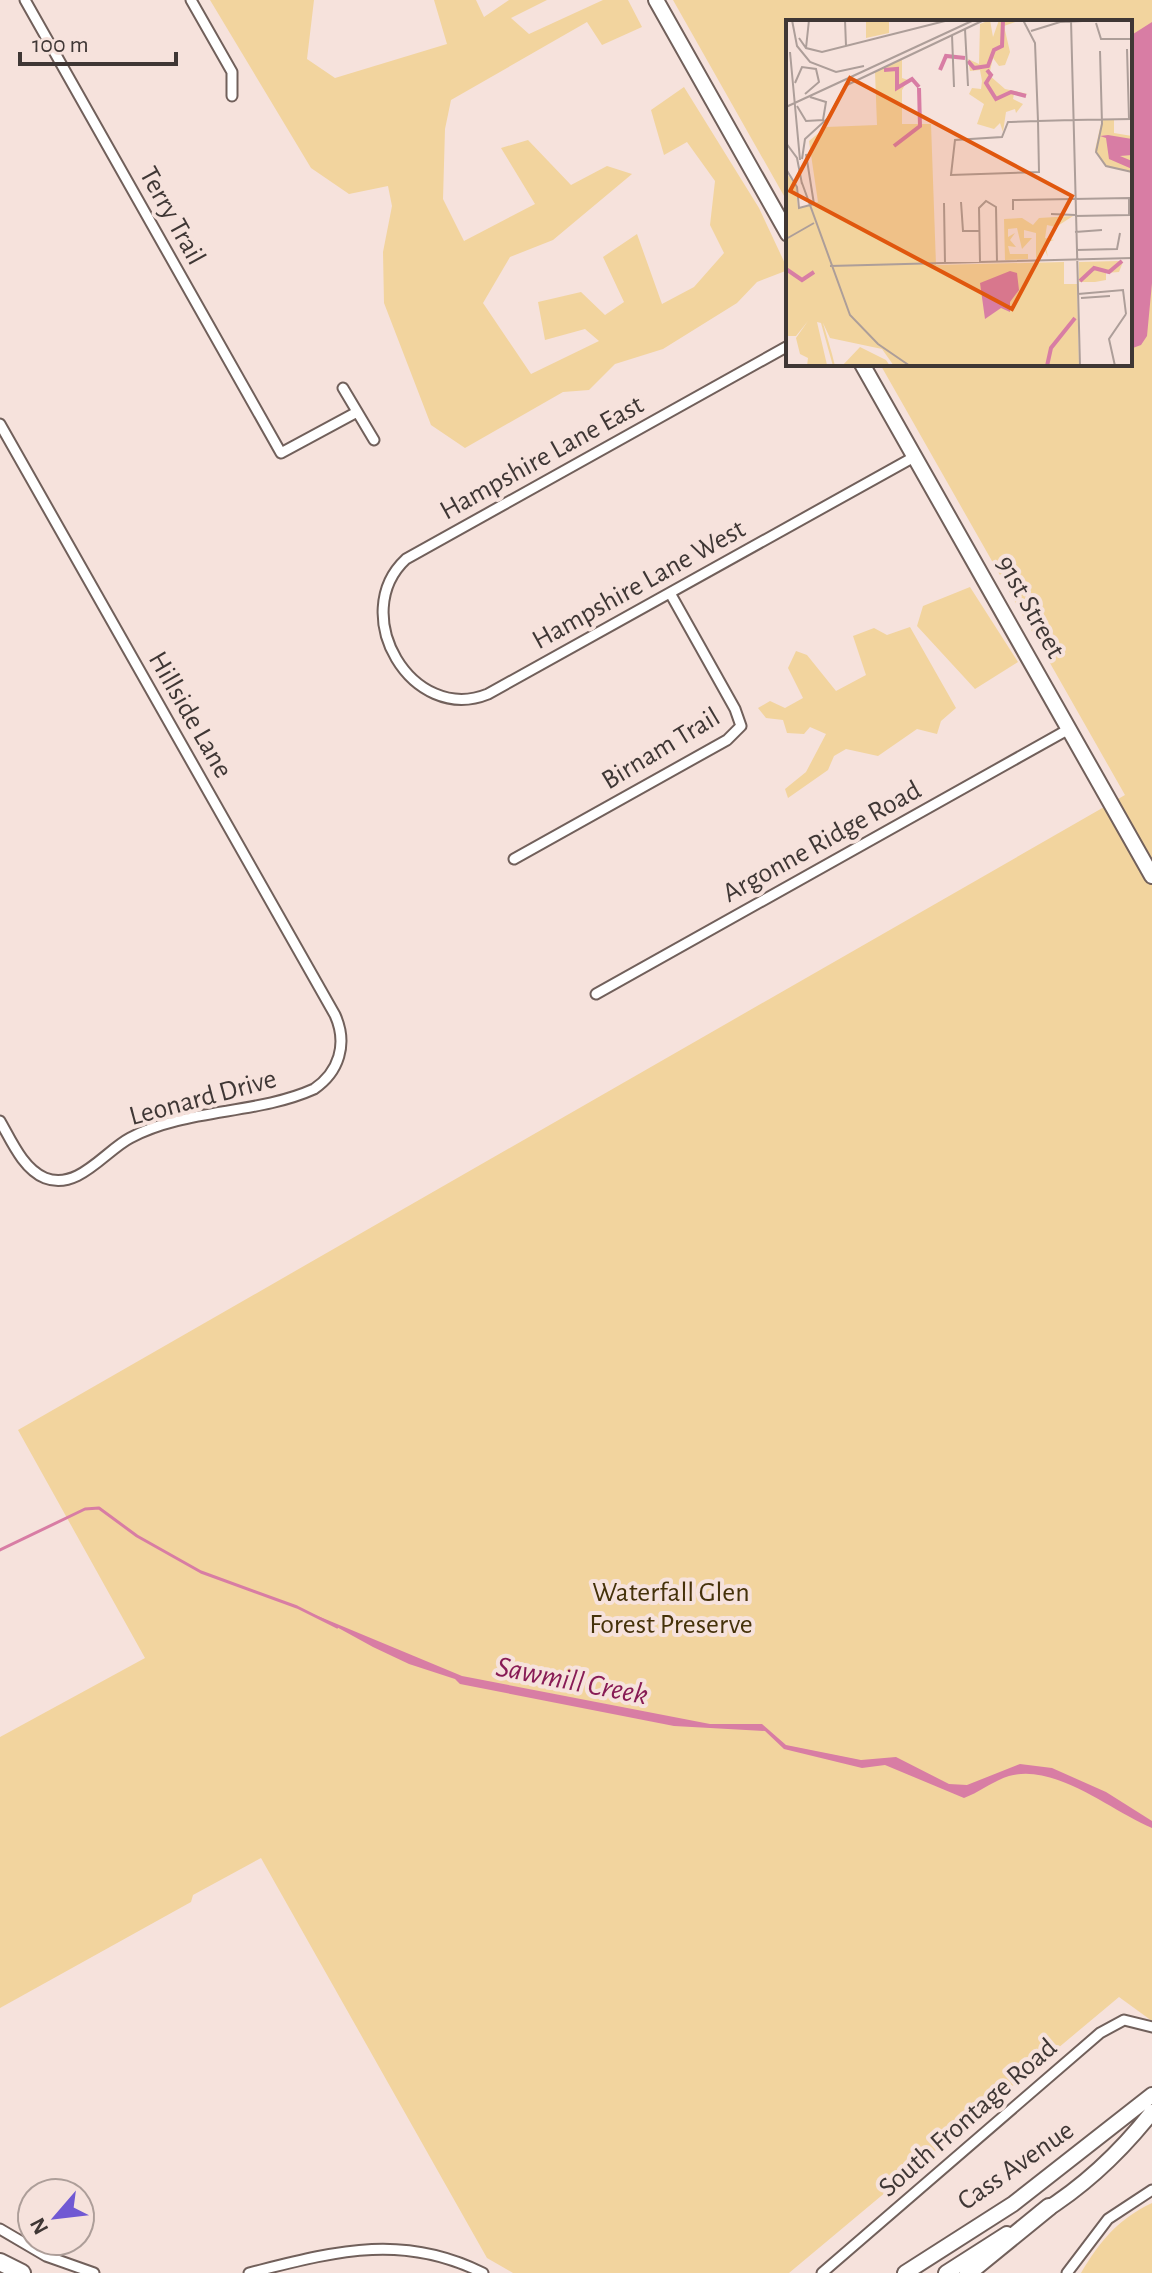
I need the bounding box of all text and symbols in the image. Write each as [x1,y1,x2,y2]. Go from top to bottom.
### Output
scale bar [20,16,176,66]
inset map [786,20,1132,366]
text: 100 m [32,33,89,57]
street label: Terry Trail [134,162,210,270]
street label: Hampshire Lane East [436,391,648,525]
street label: Hampshire Lane West [528,515,750,655]
street label: 91st Street [990,551,1070,663]
street label: Hillside Lane [143,647,237,783]
street label: Birnam Trail [597,703,725,795]
street label: Argonne Ridge Road [718,776,926,908]
street label: Leonard Drive [126,1065,280,1131]
park label: Waterfall Glen Forest Preserve [589,1579,753,1639]
water label: Sawmill Creek [494,1652,651,1710]
street label: South Frontage Road [874,2033,1062,2203]
street label: Cass Avenue [953,2116,1079,2216]
north arrow [16,2177,96,2257]
text: N [26,2214,53,2238]

